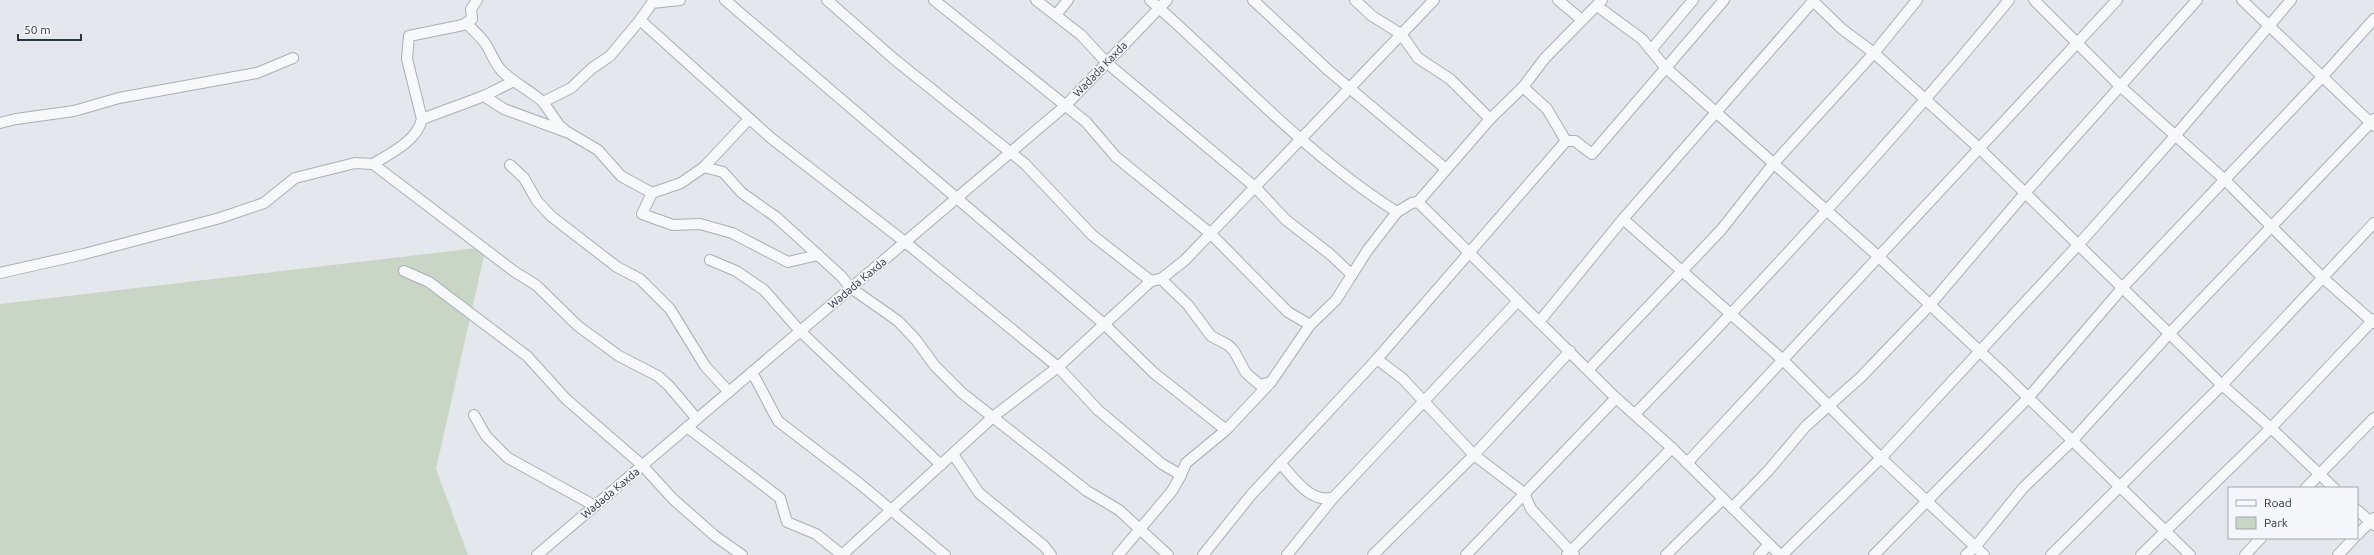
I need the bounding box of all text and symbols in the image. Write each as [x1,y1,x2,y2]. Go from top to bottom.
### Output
scale bar [18,16,81,42]
text: 50 m [24,23,51,36]
street label: Wadada Kaxda [1071,39,1129,99]
street label: Wadada Kaxda [825,255,889,311]
street label: Wadada Kaxda [578,465,642,521]
legend [2228,487,2358,539]
text: Road [2264,496,2292,509]
text: Park [2264,516,2288,529]

